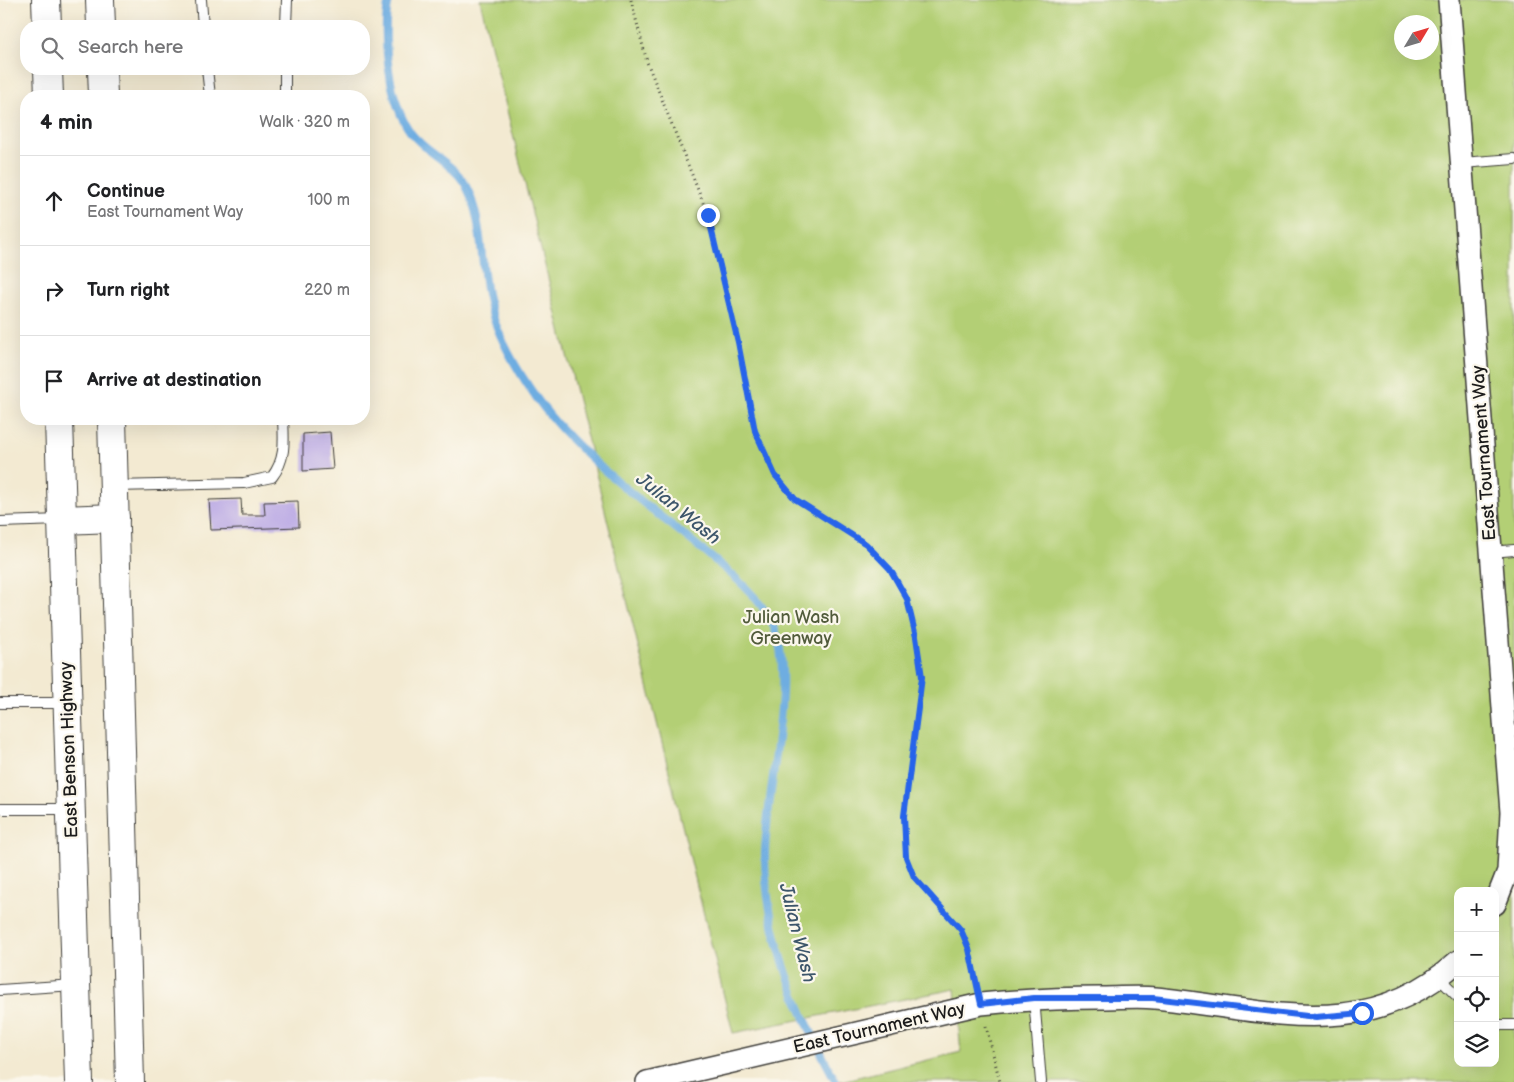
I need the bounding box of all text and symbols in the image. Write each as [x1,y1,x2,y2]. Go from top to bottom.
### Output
north arrow [1394,15,1439,60]
search box [20,20,370,75]
icon: search [38,34,66,62]
text: Search here [78,36,183,59]
text: 4 min [40,110,93,135]
text: Walk · 320 m [259,113,350,132]
text: Continue [87,180,165,203]
icon: ahead [40,187,68,215]
text: 100 m [307,191,350,210]
text: East Tournament Way [87,203,243,222]
route end [697,204,720,227]
icon: right [40,277,68,305]
text: Turn right [87,279,170,302]
text: 220 m [304,281,350,300]
street label: East Tournament Way [1467,364,1501,541]
icon: arrive [40,367,68,395]
text: Arrive at destination [87,369,262,392]
water label: Julian Wash [631,467,725,550]
park label: Julian Wash Greenway [743,607,839,649]
street label: East Benson Highway [55,661,83,839]
water label: Julian Wash [773,880,820,985]
map controls [1454,887,1499,1067]
button: + [1454,887,1499,932]
button: − [1454,932,1499,977]
button: locate [1454,977,1499,1022]
street label: East Tournament Way [791,998,968,1058]
route start [1351,1002,1374,1025]
button: layers [1454,1022,1499,1067]

